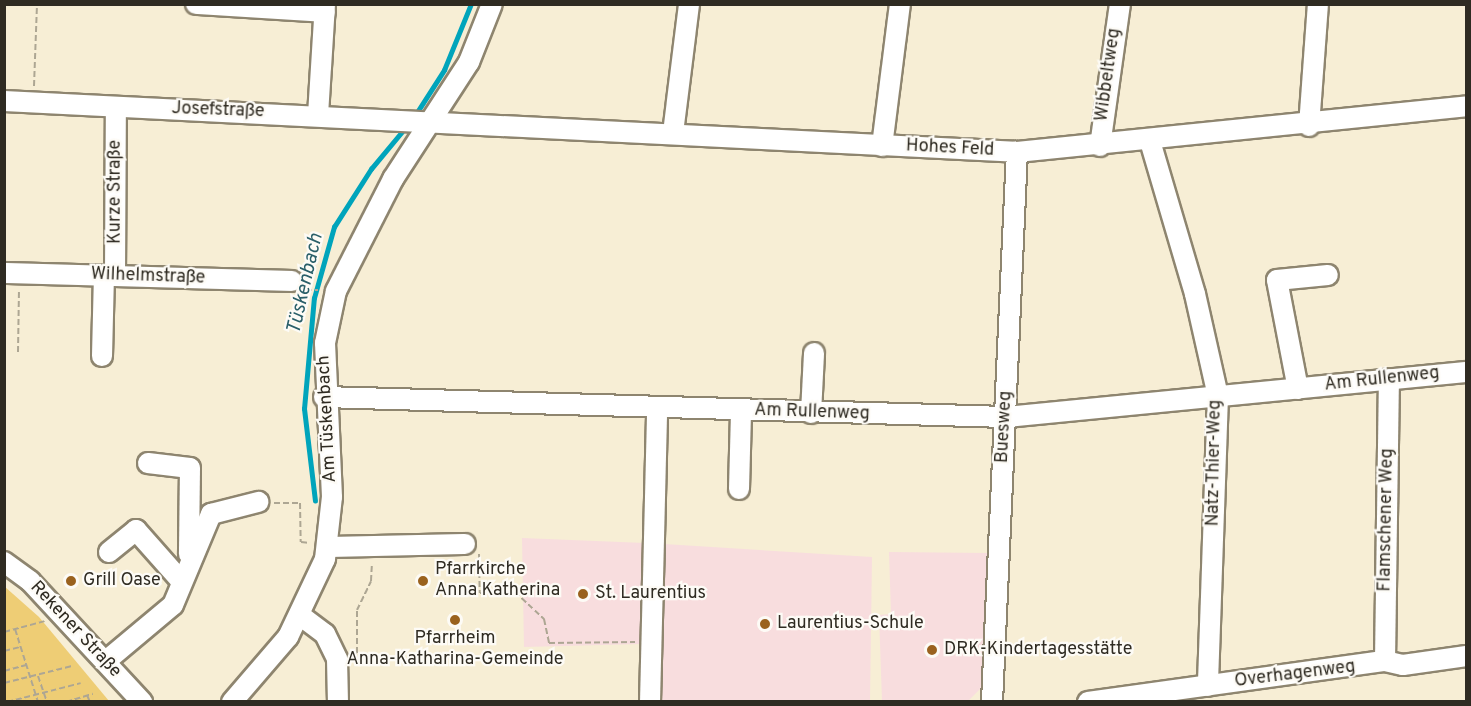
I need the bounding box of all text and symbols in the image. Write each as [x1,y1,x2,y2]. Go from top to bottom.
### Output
street label: Wibbeltweg [1092,27,1126,123]
street label: Josefstraße [171,99,265,123]
street label: Hohes Feld [905,136,995,162]
street label: Kurze Straße [105,140,127,244]
water label: Tüskenbach [283,231,329,337]
street label: Wilhelmstraße [90,264,206,290]
street label: Am Tüskenbach [314,354,342,484]
street label: Am Rullenweg [1323,363,1441,397]
street label: Buesweg [992,390,1018,464]
street label: Natz-Thier-Weg [1203,399,1227,527]
street label: Am Rullenweg [754,400,870,426]
street label: Flamschener Weg [1375,448,1399,592]
place label: Pfarrkirche Anna Katherina [435,560,560,602]
place label: Grill Oase [83,570,161,592]
marker: Grill Oase [64,574,78,588]
marker: Pfarrkirche Anna Katherina [416,574,430,588]
street label: Rekener Straße [25,577,125,683]
place label: St. Laurentius [595,583,706,605]
marker: St. Laurentius [576,587,590,601]
marker: Pfarrheim Anna-Katharina-Gemeinde [448,613,462,627]
place label: Laurentius-Schule [777,613,924,635]
marker: Laurentius-Schule [758,617,772,631]
place label: Pfarrheim Anna-Katharina-Gemeinde [346,629,564,672]
place label: DRK-Kindertagesstätte [944,639,1132,661]
marker: DRK-Kindertagesstätte [925,643,939,657]
street label: Overhagenweg [1233,657,1357,693]

